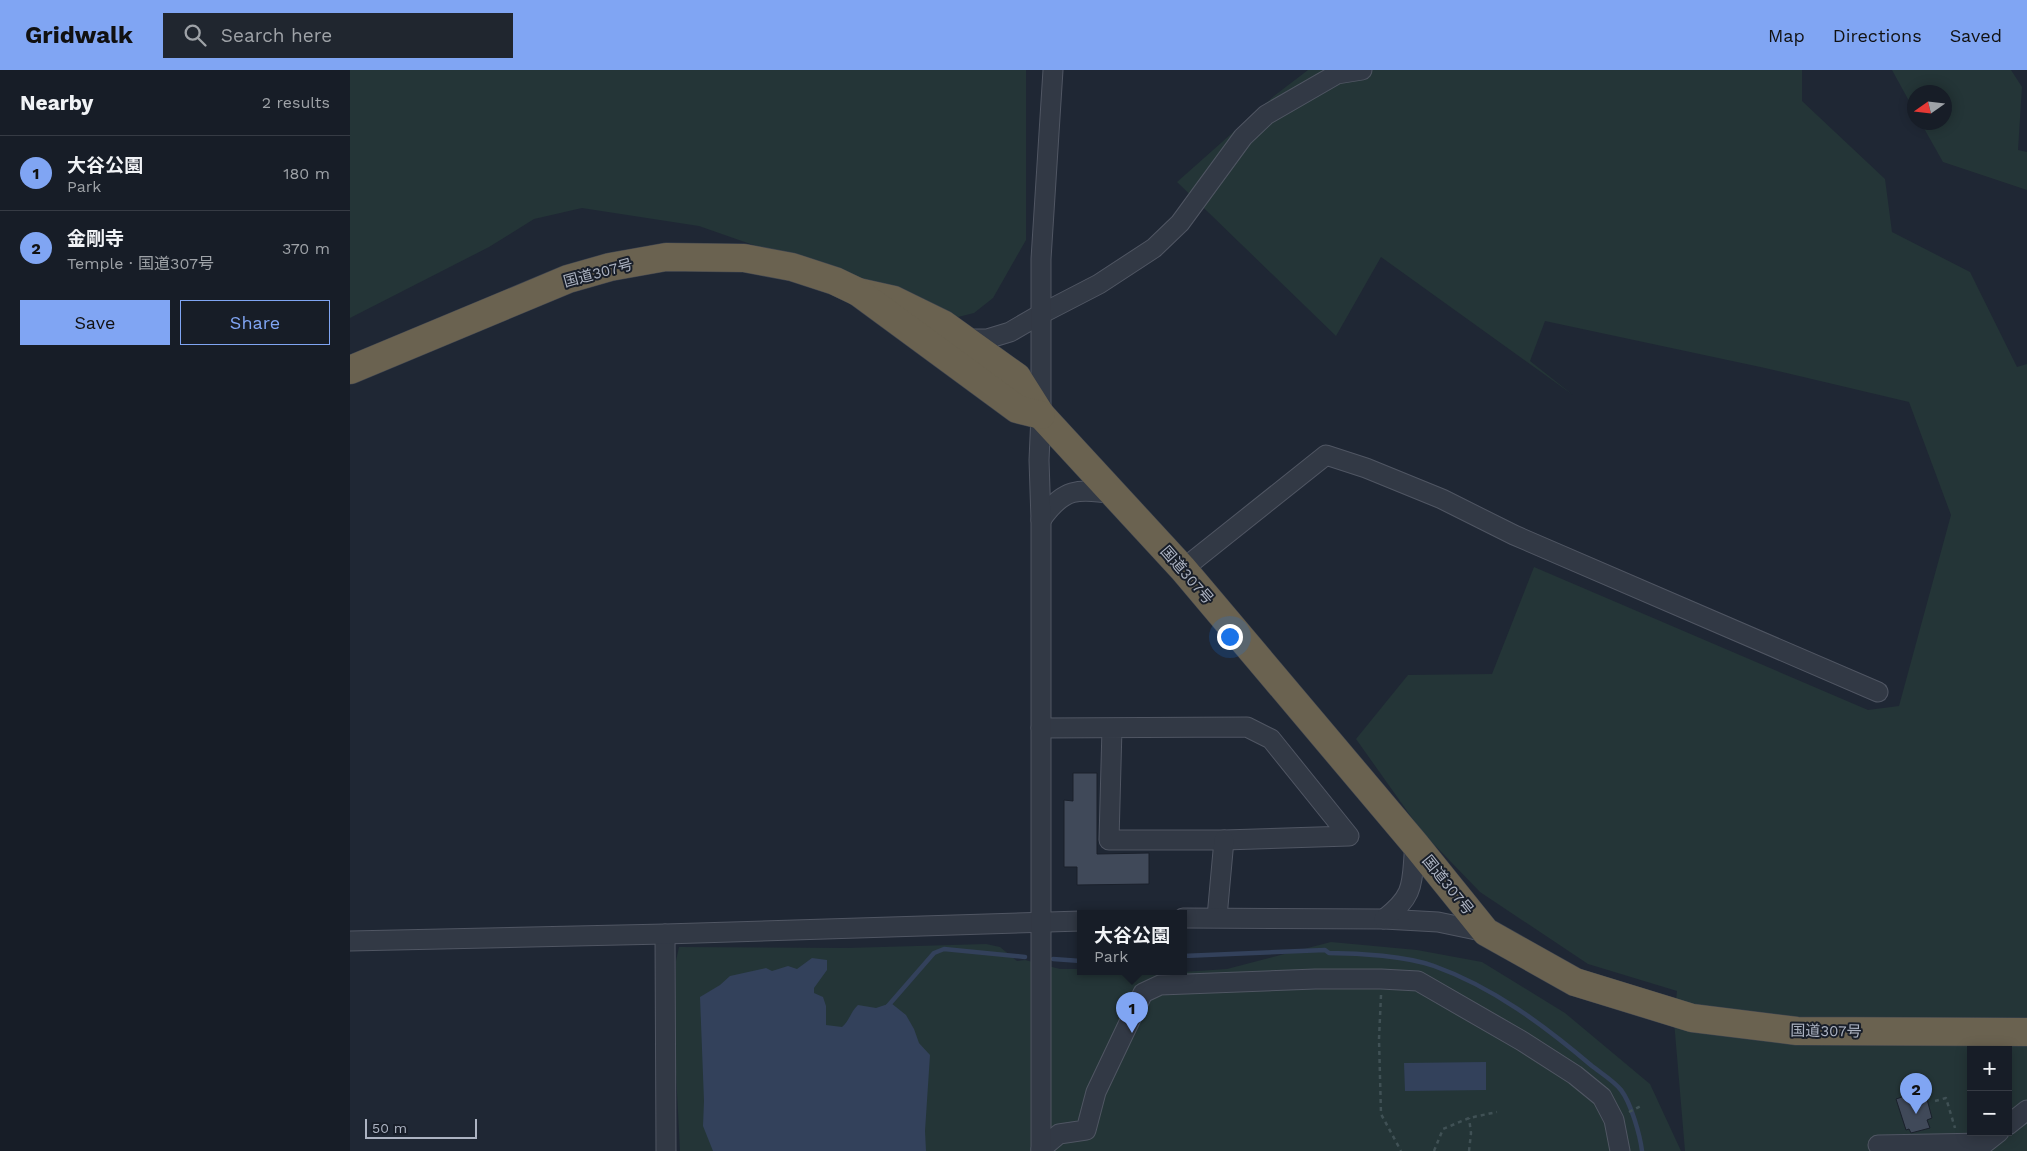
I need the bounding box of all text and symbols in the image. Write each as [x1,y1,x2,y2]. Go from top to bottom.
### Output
search box [163,13,513,58]
text: Gridwalk [25,21,133,49]
icon: search [181,21,209,49]
text: Search here [221,24,332,47]
text: Map [1768,25,1805,46]
text: Directions [1833,25,1922,46]
text: Saved [1950,25,2002,46]
north arrow [1907,85,1952,130]
text: Nearby [20,90,93,115]
text: 2 results [262,93,330,112]
text: 大谷公園 [67,154,143,177]
text: 1 [33,164,39,183]
text: 180 m [283,164,330,183]
text: Park [67,177,101,196]
text: 金剛寺 [67,227,124,250]
text: 2 [31,239,41,258]
text: 370 m [282,239,330,258]
text: Temple · 国道307号 [67,254,214,273]
street label: 国道307号 [561,255,635,291]
button: Save [20,300,170,345]
button: Share [180,300,330,345]
street label: 国道307号 [1157,542,1217,608]
your location [1217,624,1243,650]
street label: 国道307号 [1419,852,1477,918]
popup [1077,910,1187,975]
text: 大谷公園 [1094,924,1170,947]
text: Park [1094,947,1128,966]
pin: 1 [1116,992,1148,1033]
street label: 国道307号 [1790,1021,1862,1041]
map controls [1967,1046,2012,1136]
button: + [1967,1046,2012,1091]
pin: 2 [1900,1073,1932,1114]
button: − [1967,1091,2012,1136]
scale bar [365,1116,478,1139]
text: 50 m [372,1120,407,1136]

